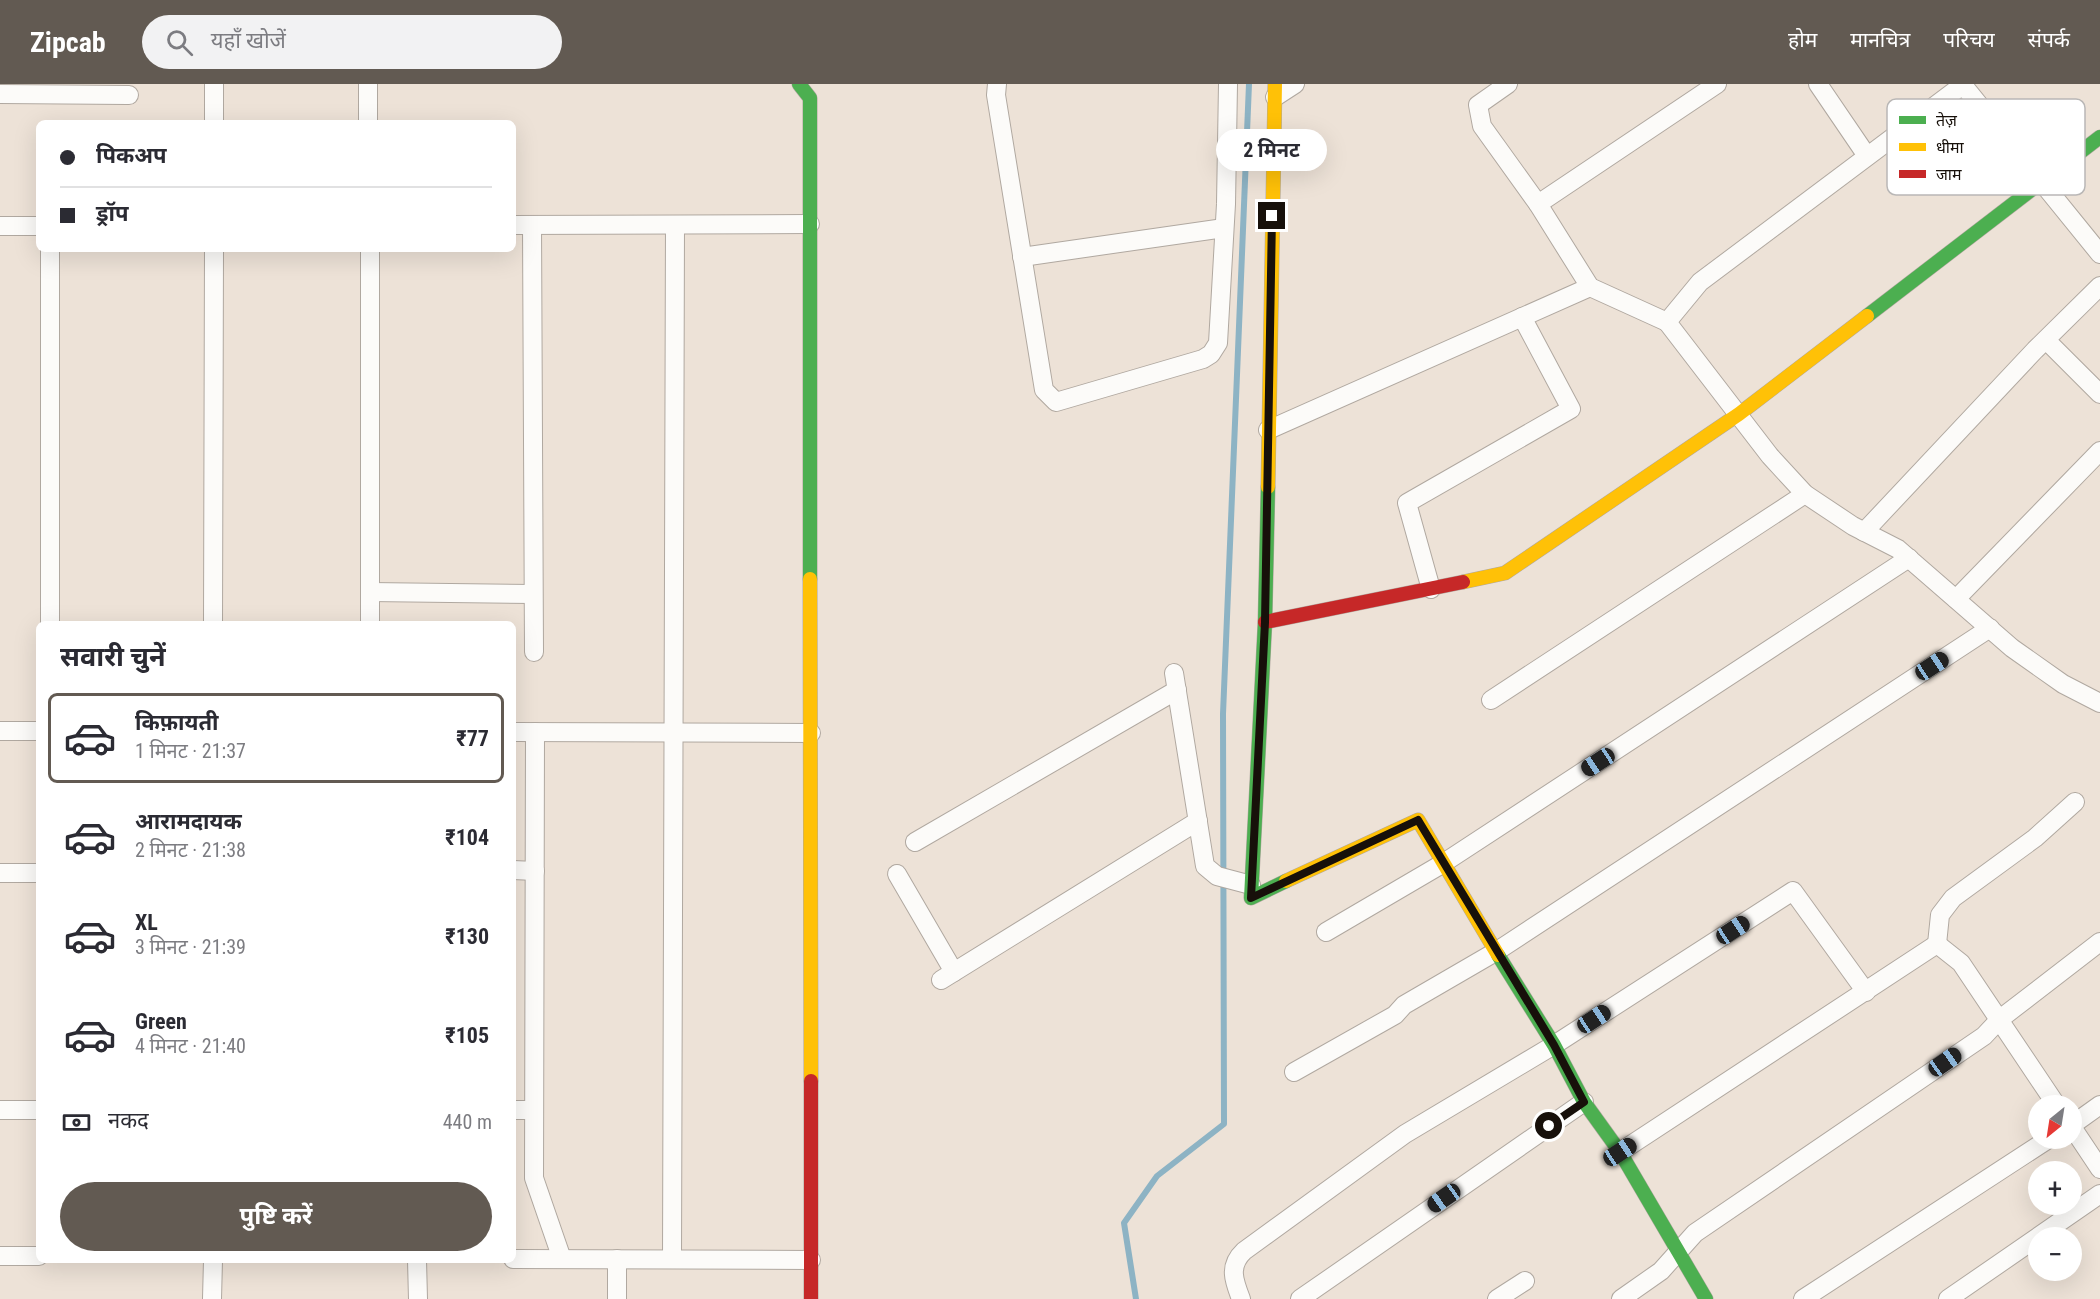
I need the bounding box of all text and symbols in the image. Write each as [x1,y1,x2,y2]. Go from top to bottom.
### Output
search box [142,15,562,69]
text: Zipcab [30,26,106,59]
icon: search [163,26,196,59]
text: यहाँ खोजें [211,28,286,53]
text: होम [1788,28,1817,52]
text: मानचित्र [1850,28,1910,52]
text: परिचय [1943,28,1995,52]
text: संपर्क [2028,28,2070,52]
legend [1887,99,2085,195]
text: तेज़ [1936,111,1958,130]
callout: 2 मिनट [1216,129,1328,171]
text: 2 मिनट [1243,138,1300,162]
text: धीमा [1936,138,1965,157]
text: पिकअप [96,143,167,168]
text: जाम [1936,165,1962,184]
text: ड्रॉप [96,201,129,226]
route end [1258,202,1285,229]
text: सवारी चुनें [60,641,166,673]
car [1912,649,1952,683]
text: किफ़ायती [135,710,219,735]
icon: car [63,711,117,765]
text: ₹77 [456,726,489,751]
text: 1 मिनट · 21:37 [135,739,246,763]
car [1578,745,1618,779]
text: आरामदायक [135,809,242,834]
icon: car [63,810,117,864]
text: ₹104 [445,825,489,850]
text: 2 मिनट · 21:38 [135,838,246,862]
icon: car [63,909,117,963]
text: XL [135,910,158,935]
car [1713,913,1753,947]
text: ₹130 [445,924,489,949]
text: 3 मिनट · 21:39 [135,935,246,959]
car [1574,1002,1614,1036]
icon: car [63,1008,117,1062]
text: Green [135,1009,187,1034]
text: ₹105 [445,1023,489,1048]
text: 4 मिनट · 21:40 [135,1034,246,1058]
car [1925,1044,1965,1080]
north arrow [2028,1095,2082,1149]
map controls [2028,1095,2082,1281]
icon: cash [60,1106,93,1139]
text: नकद [108,1108,149,1133]
text: 440 m [443,1110,492,1134]
route start [1535,1112,1562,1139]
car [1600,1135,1640,1169]
button: + [2028,1161,2082,1215]
car [1424,1180,1464,1216]
button: पुष्टि करें [60,1182,492,1251]
button: − [2028,1227,2082,1281]

